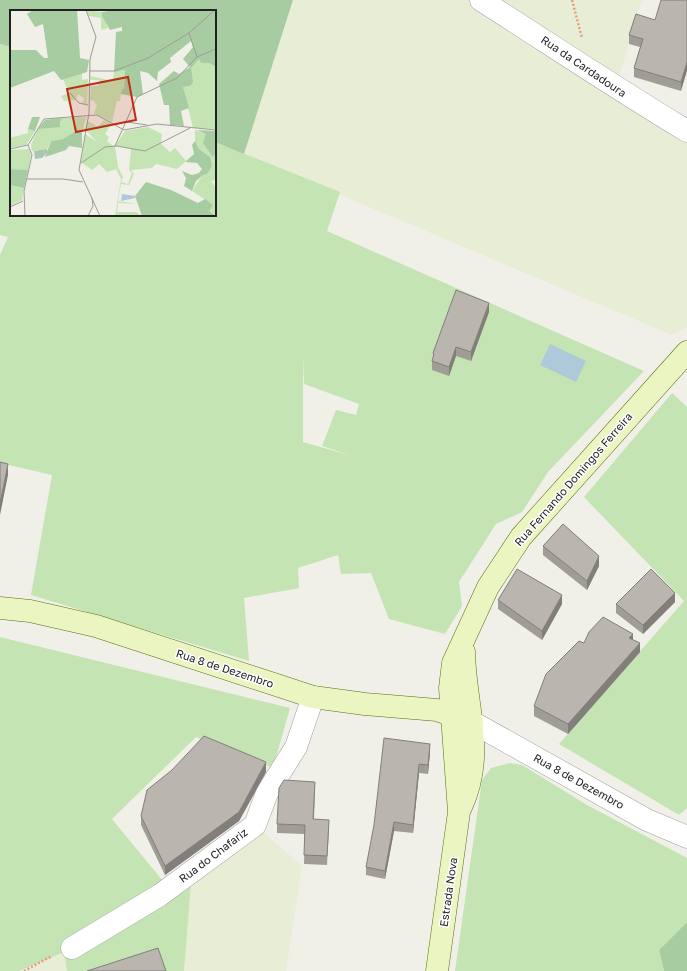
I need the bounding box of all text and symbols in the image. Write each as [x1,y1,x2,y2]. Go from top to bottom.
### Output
inset map [10,10,216,216]
street label: Rua da Cardadoura [539,33,629,99]
street label: Rua Fernando Domingos Ferreira [511,410,635,548]
street label: Rua 8 de Dezembro [175,646,276,690]
street label: Rua 8 de Dezembro [531,751,627,812]
street label: Rua do Chafariz [176,825,250,885]
street label: Estrada Nova [437,857,459,927]

